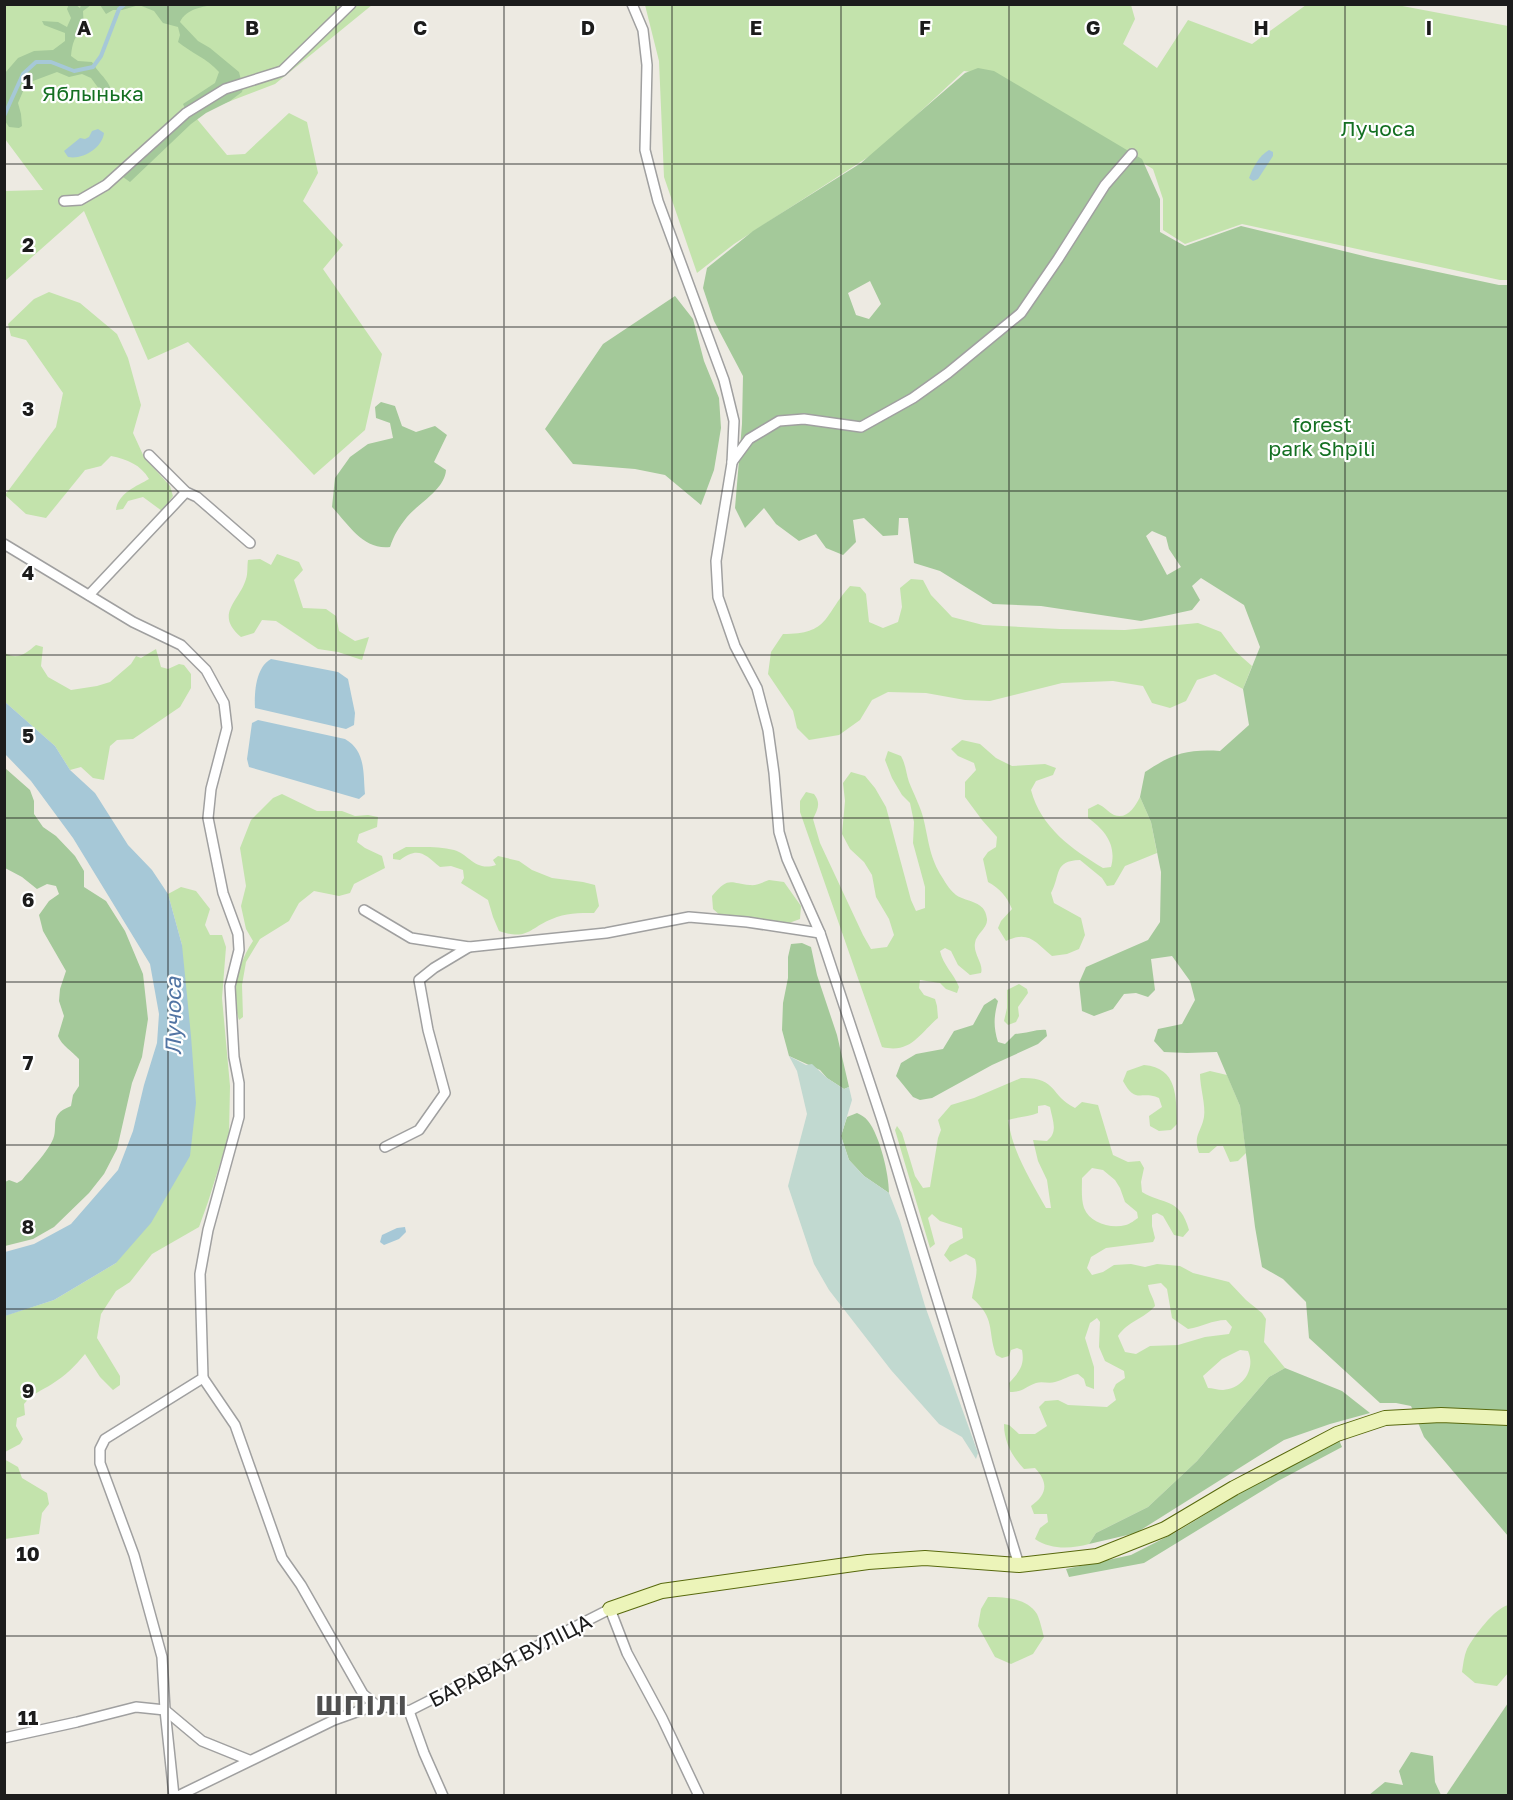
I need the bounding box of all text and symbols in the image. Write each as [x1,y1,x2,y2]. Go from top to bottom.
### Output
text: A [77,15,91,39]
text: B [245,15,259,39]
text: C [413,15,427,39]
text: D [581,15,595,39]
text: E [750,15,762,39]
text: F [919,15,931,39]
text: G [1086,15,1100,39]
text: H [1253,15,1269,39]
text: I [1426,15,1432,39]
text: 1 [23,69,33,93]
park label: Яблынька [42,80,144,106]
park label: Лучоса [1341,115,1415,141]
text: 2 [22,232,34,256]
text: 3 [22,396,34,420]
park label: forest park Shpili [1268,411,1376,461]
text: 4 [22,560,34,584]
text: 5 [22,723,34,747]
text: 6 [22,887,34,911]
water label: Лучоса [159,975,186,1055]
text: 7 [23,1050,34,1074]
text: 8 [22,1214,34,1238]
text: 9 [22,1378,34,1402]
text: 10 [16,1541,40,1565]
street label: БАРАВАЯ ВУЛІЦА [424,1608,596,1712]
district label: ШПІЛІ [316,1689,408,1721]
text: 11 [18,1705,38,1729]

